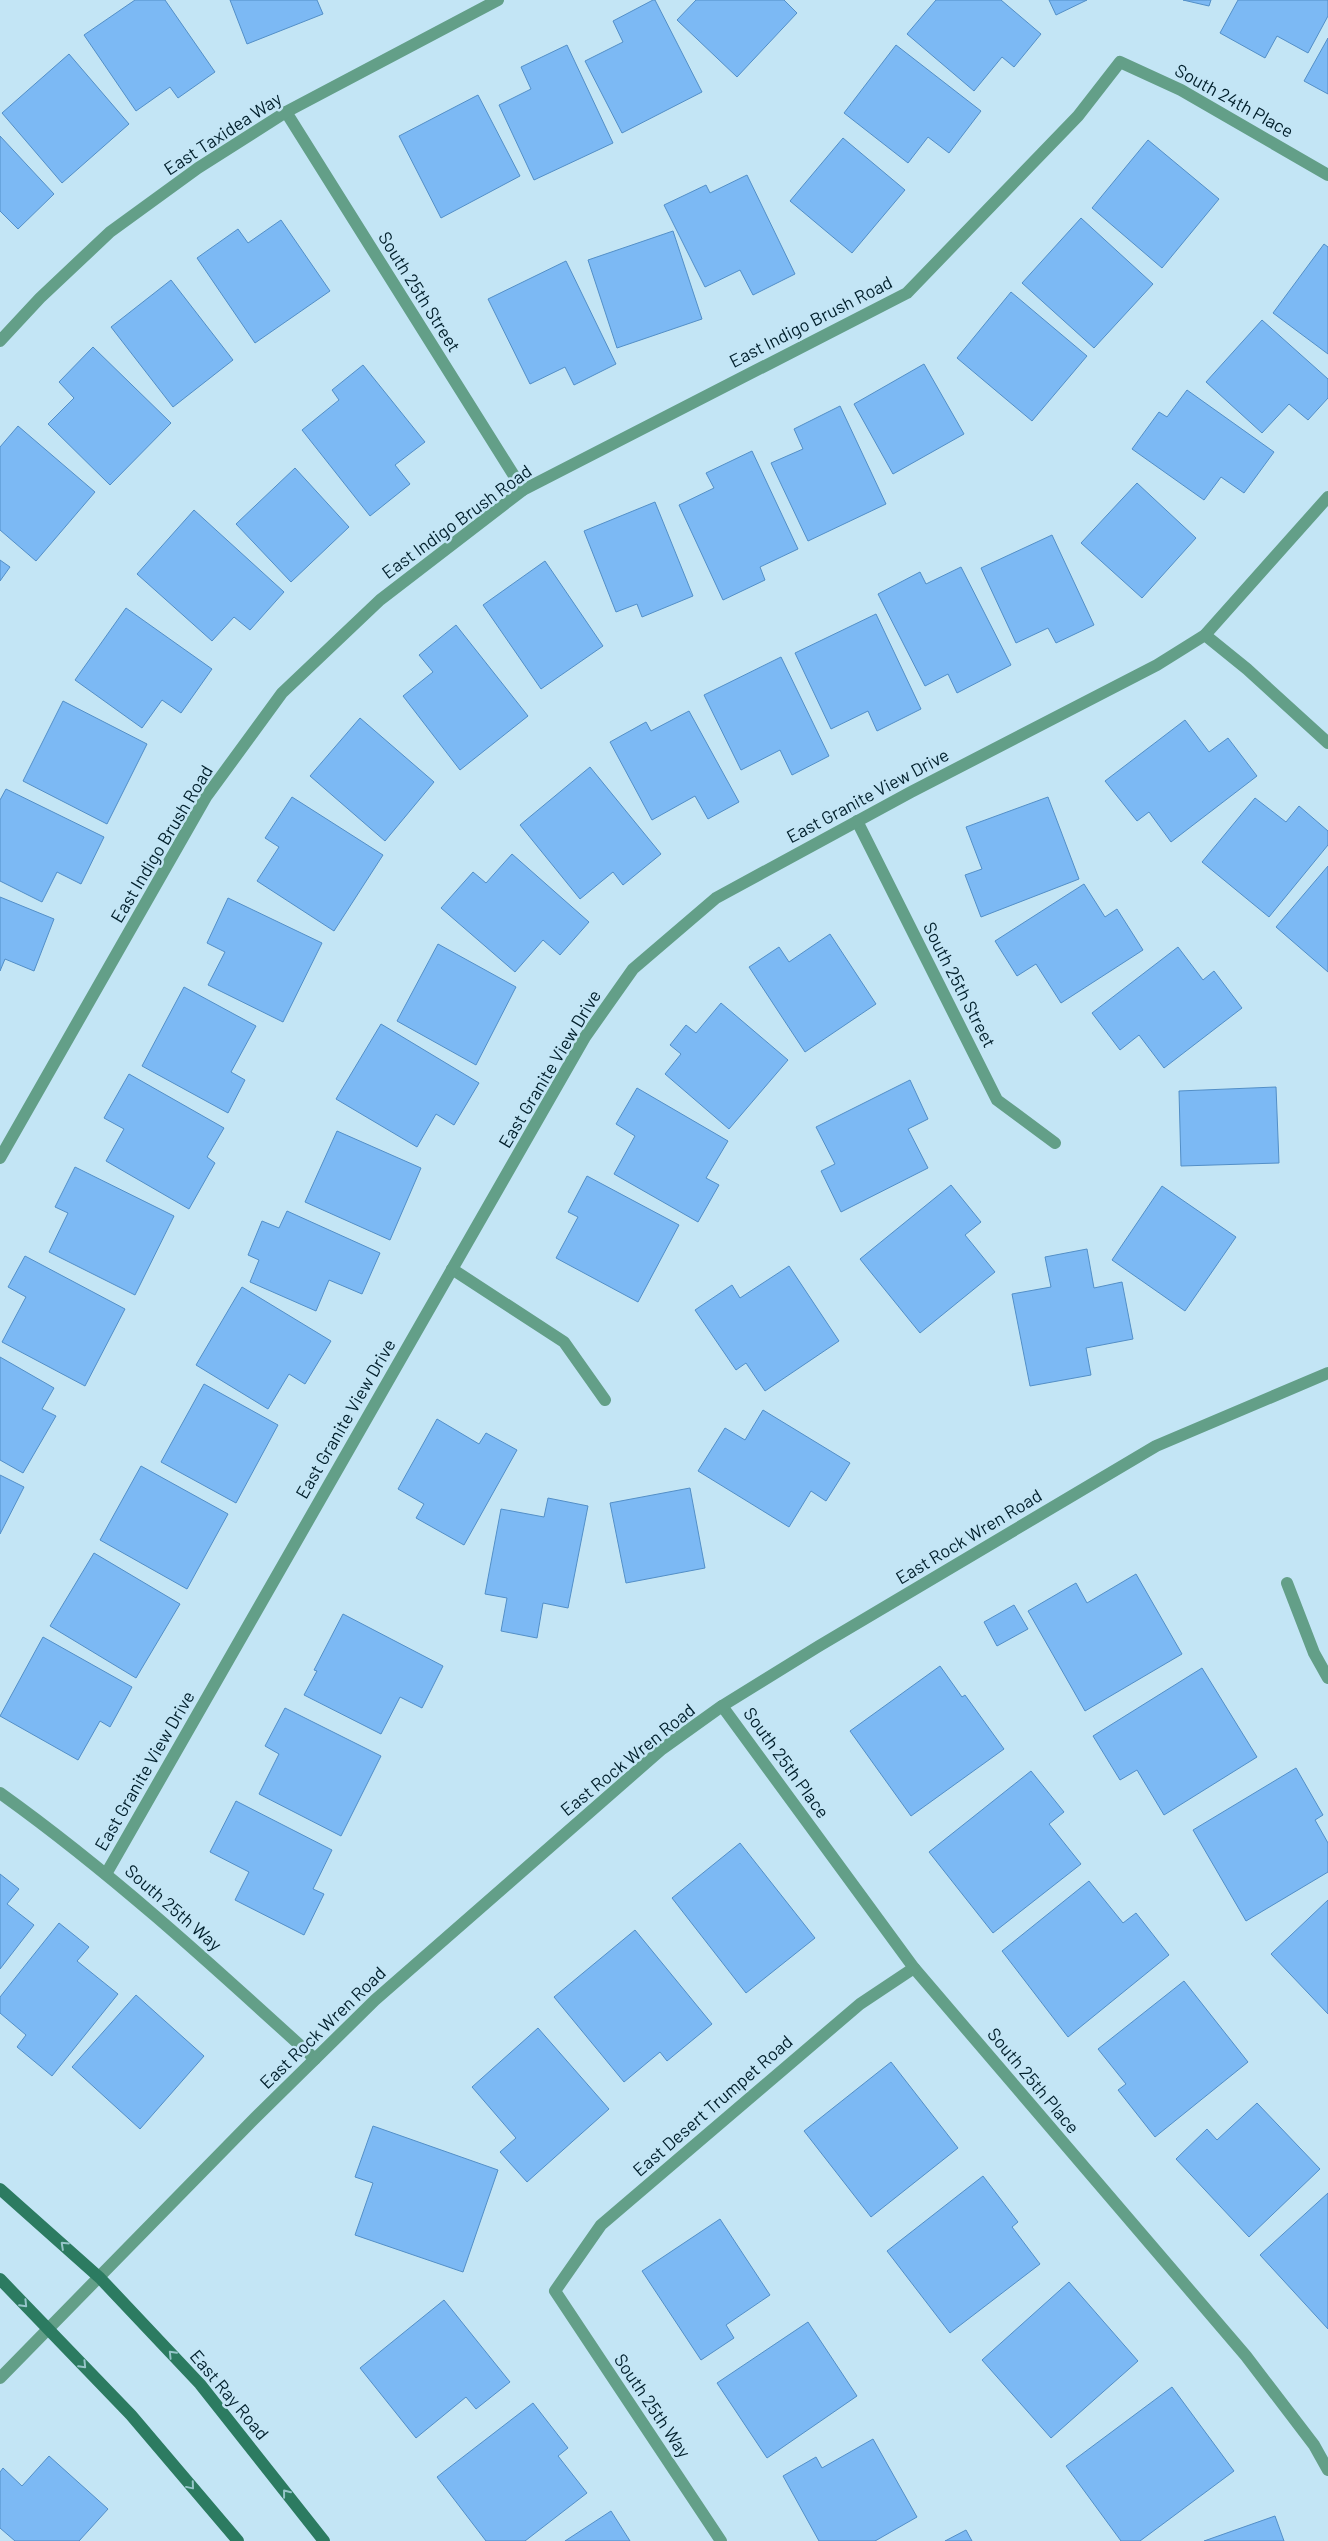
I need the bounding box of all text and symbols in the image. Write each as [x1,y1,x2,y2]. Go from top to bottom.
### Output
street label: South 24th Place [1171,58,1298,142]
street label: East Taxidea Way [160,87,285,179]
street label: South 25th Street [374,227,466,356]
street label: East Indigo Brush Road [725,270,896,372]
street label: East Indigo Brush Road [377,459,536,583]
street label: East Granite View Drive [783,743,952,847]
street label: East Indigo Brush Road [105,761,217,926]
street label: South 25th Street [919,918,1001,1051]
street label: East Granite View Drive [493,985,605,1152]
street label: East Granite View Drive [290,1335,400,1502]
street label: East Rock Wren Road [891,1484,1045,1588]
street label: East Granite View Drive [89,1687,199,1854]
street label: East Rock Wren Road [556,1698,699,1820]
street label: South 25th Place [739,1703,834,1822]
street label: South 25th Way [121,1859,226,1955]
street label: East Rock Wren Road [255,1962,390,2093]
street label: South 25th Place [983,2023,1084,2138]
street label: East Desert Trumpet Road [628,2030,797,2181]
one-way arrow [60,2242,69,2251]
one-way arrow [18,2299,27,2308]
street label: East Ray Road [186,2345,274,2444]
street label: South 25th Way [610,2349,696,2462]
one-way arrow [169,2351,178,2360]
one-way arrow [77,2359,86,2368]
one-way arrow [186,2480,195,2489]
one-way arrow [284,2490,292,2499]

